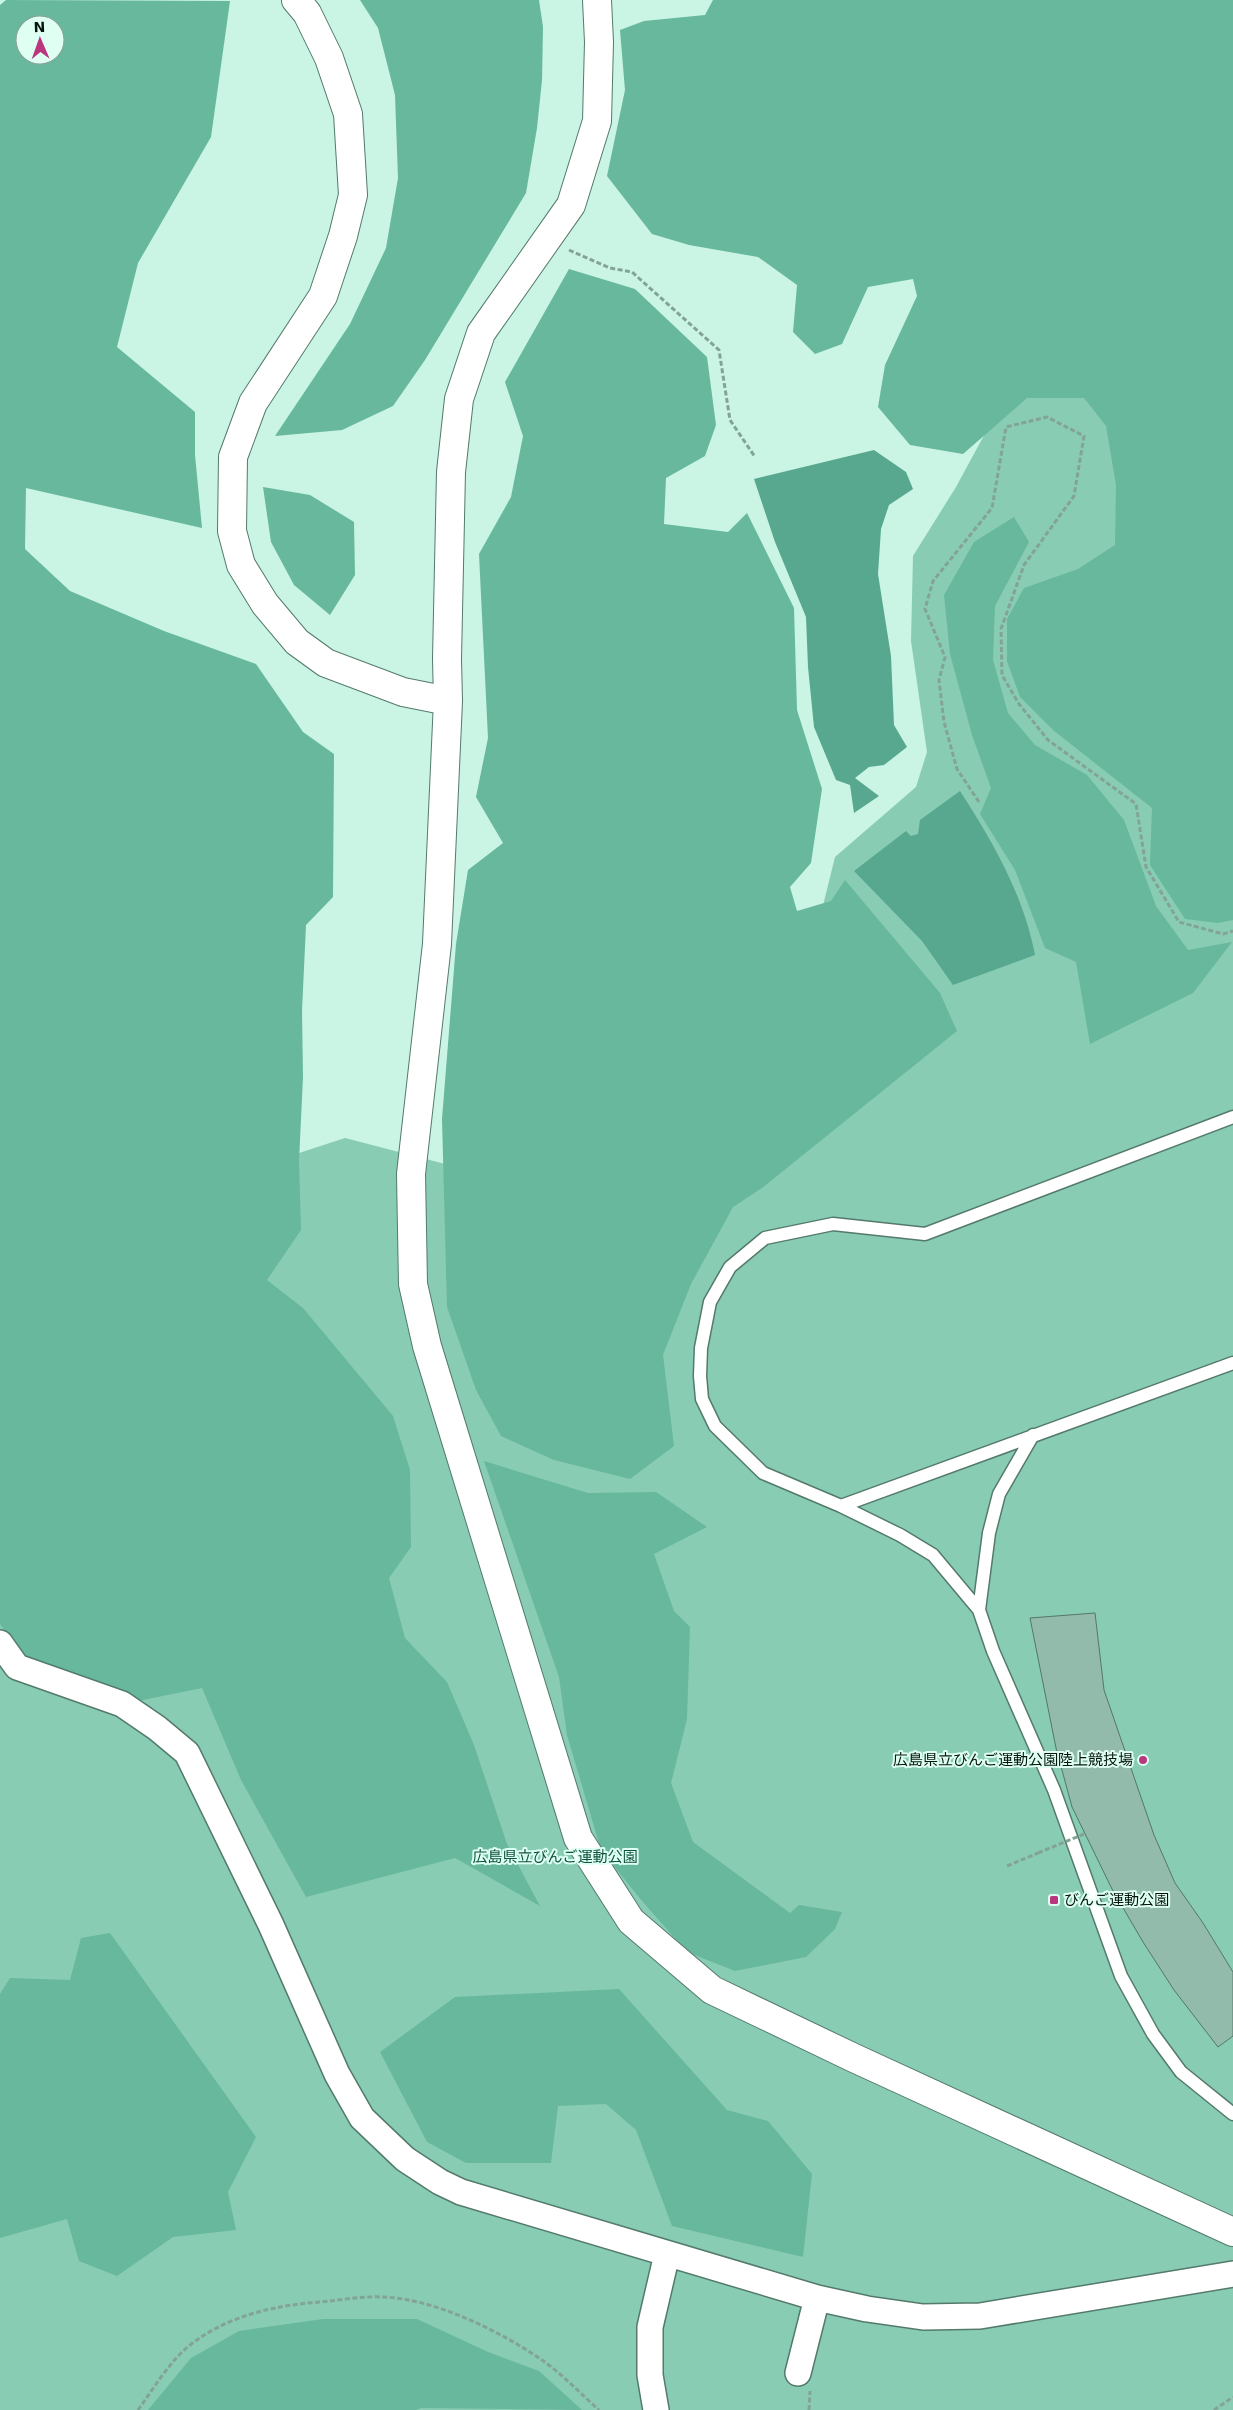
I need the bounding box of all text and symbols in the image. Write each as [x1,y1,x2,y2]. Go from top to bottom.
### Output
north arrow [15,15,65,65]
text: N [33,19,46,35]
place label: 広島県立びんご運動公園陸上競技場 [893,1751,1133,1769]
marker: 広島県立びんご運動公園陸上競技場 [1137,1754,1149,1766]
park label: 広島県立びんご運動公園 [472,1848,638,1866]
place label: びんご運動公園 [1064,1891,1169,1909]
marker: びんご運動公園 [1048,1894,1060,1906]

